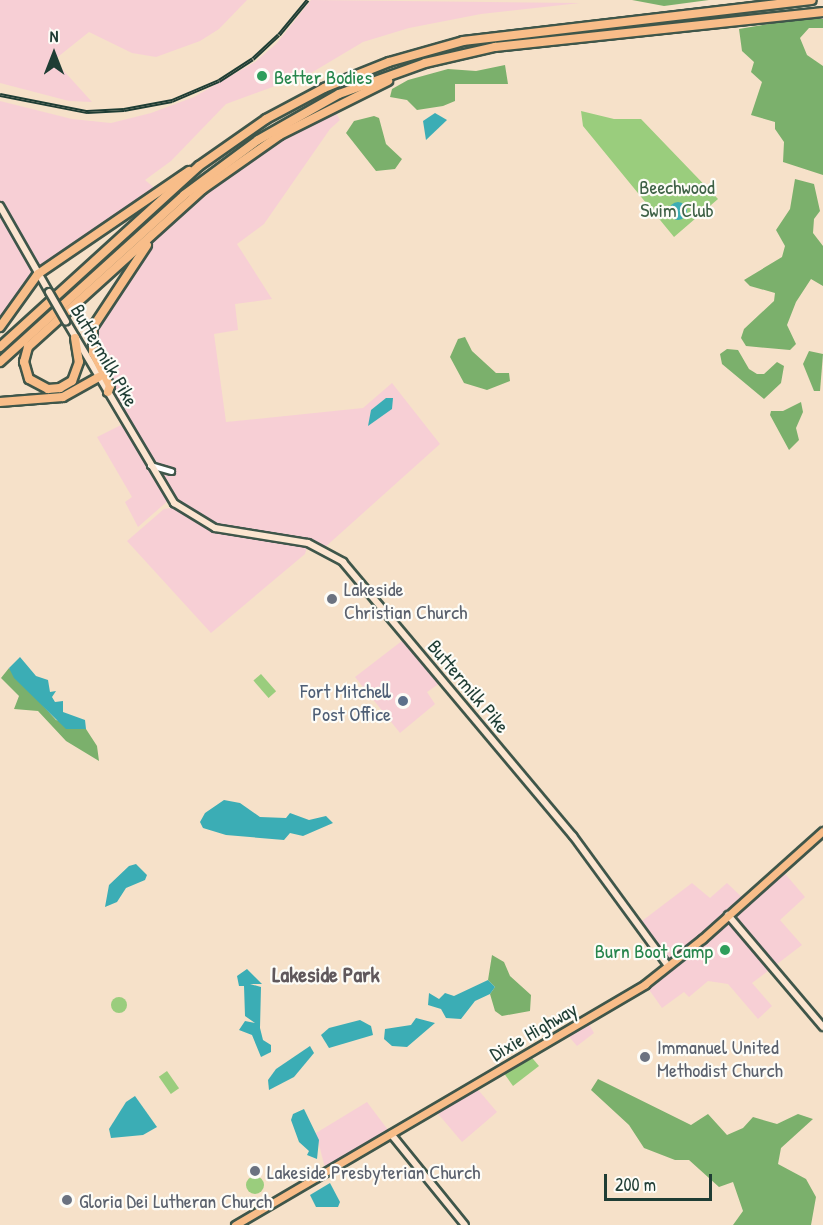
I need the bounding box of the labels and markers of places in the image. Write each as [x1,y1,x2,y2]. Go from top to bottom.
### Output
place label: Better Bodies [274,64,372,88]
marker: Better Bodies [255,69,269,83]
place label: Lakeside Christian Church [344,576,467,623]
marker: Lakeside Christian Church [325,592,339,606]
place label: Fort Mitchell Post Office [300,678,391,725]
marker: Fort Mitchell Post Office [396,694,410,708]
place label: Burn Boot Camp [595,938,713,962]
marker: Burn Boot Camp [718,943,732,957]
place label: Immanuel United Methodist Church [657,1034,783,1081]
marker: Immanuel United Methodist Church [638,1050,652,1064]
place label: Lakeside Presbyterian Church [267,1159,480,1183]
marker: Lakeside Presbyterian Church [248,1164,262,1178]
place label: Gloria Dei Lutheran Church [79,1188,272,1212]
marker: Gloria Dei Lutheran Church [60,1193,74,1207]

